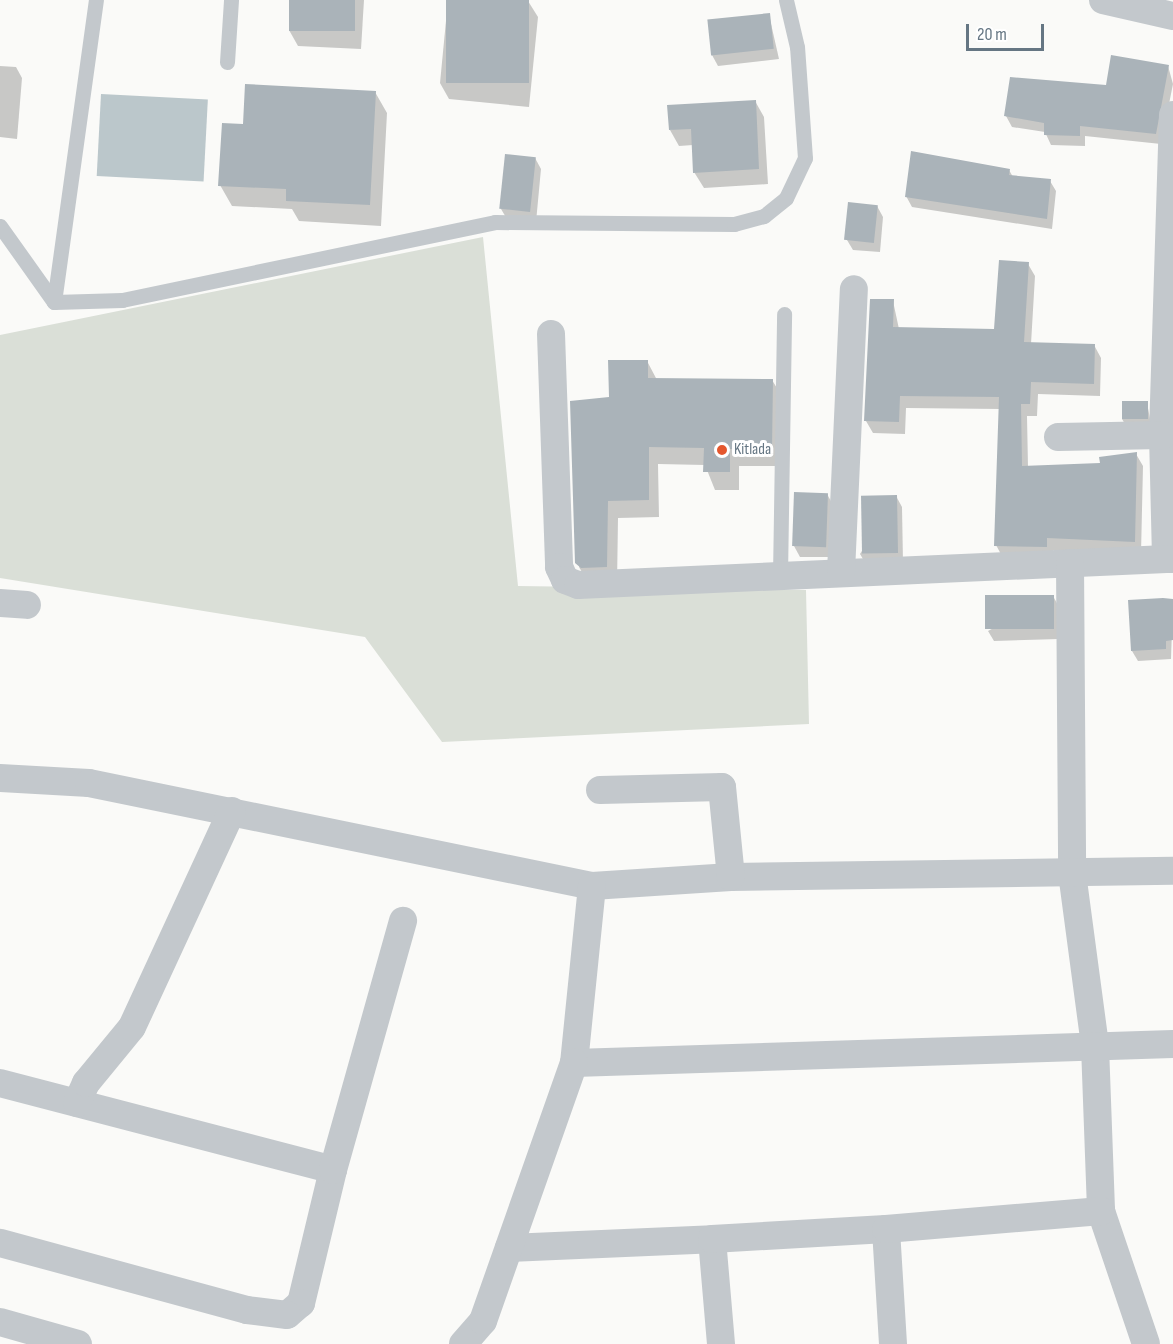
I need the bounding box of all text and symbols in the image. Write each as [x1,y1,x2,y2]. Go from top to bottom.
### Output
scale bar [969,12,1047,50]
text: 20 m [977,24,1007,45]
place label: Kitlada [734,440,771,460]
marker: Kitlada [715,443,729,457]

